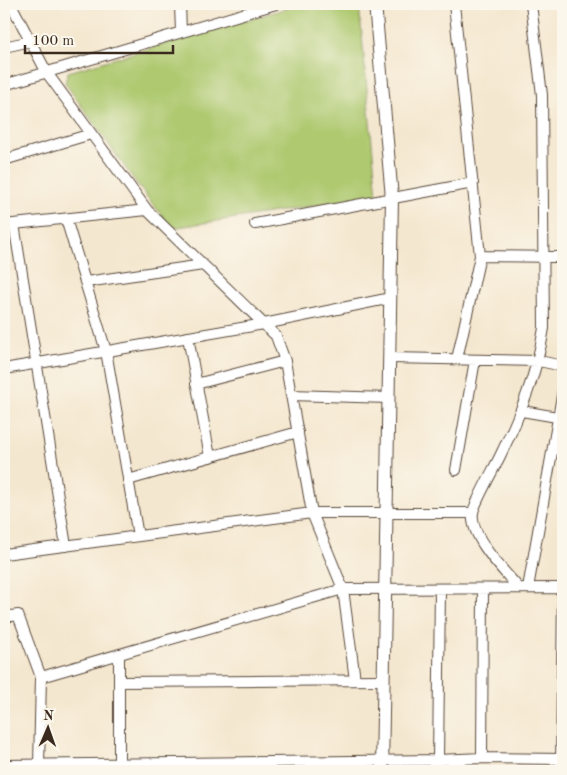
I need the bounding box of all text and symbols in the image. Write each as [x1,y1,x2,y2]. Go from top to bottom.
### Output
scale bar [25,22,172,54]
text: 100 m [32,34,74,49]
north arrow [22,702,72,752]
text: N [43,709,54,723]

